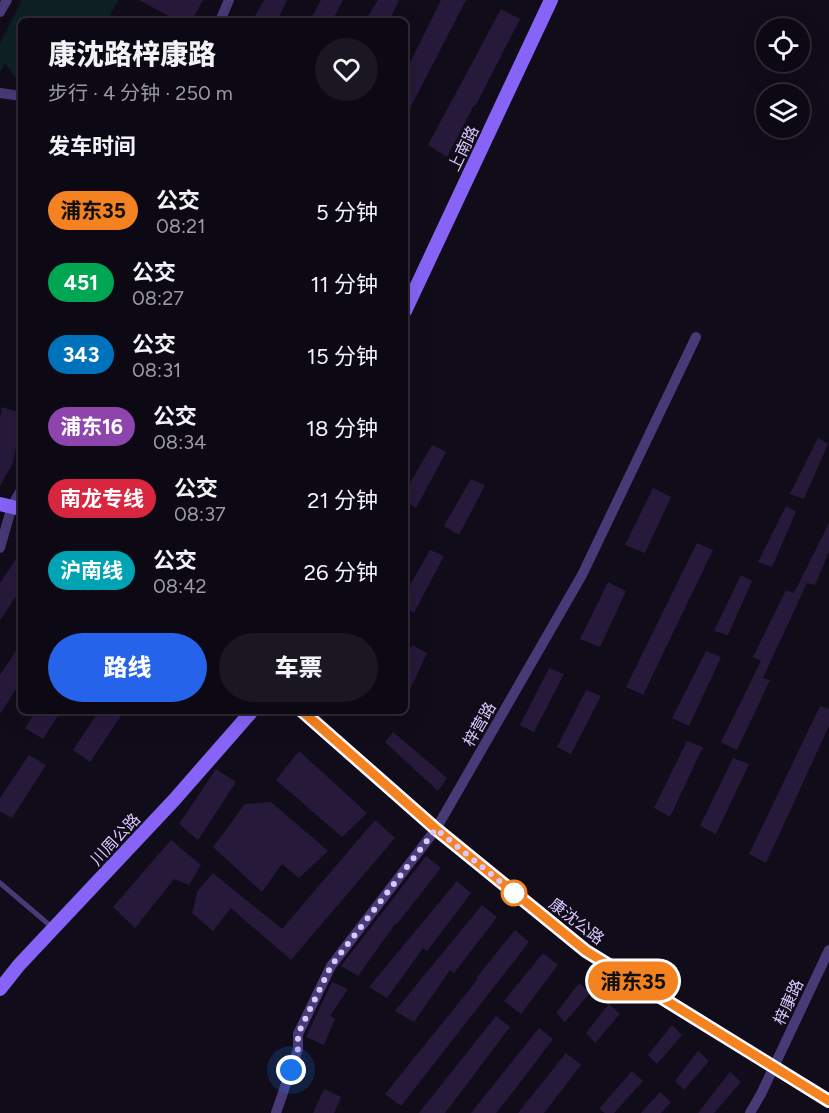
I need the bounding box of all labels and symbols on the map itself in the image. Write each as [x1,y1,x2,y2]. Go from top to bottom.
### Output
street label: 上南路 [444,122,483,174]
street label: 梓营路 [459,699,500,750]
street label: 川周公路 [87,809,144,869]
unlabelled marker [501,880,527,906]
street label: 康沈公路 [546,894,608,949]
line badge: 浦东35 [591,962,675,1000]
street label: 梓康路 [770,976,807,1028]
your location [276,1055,306,1085]

